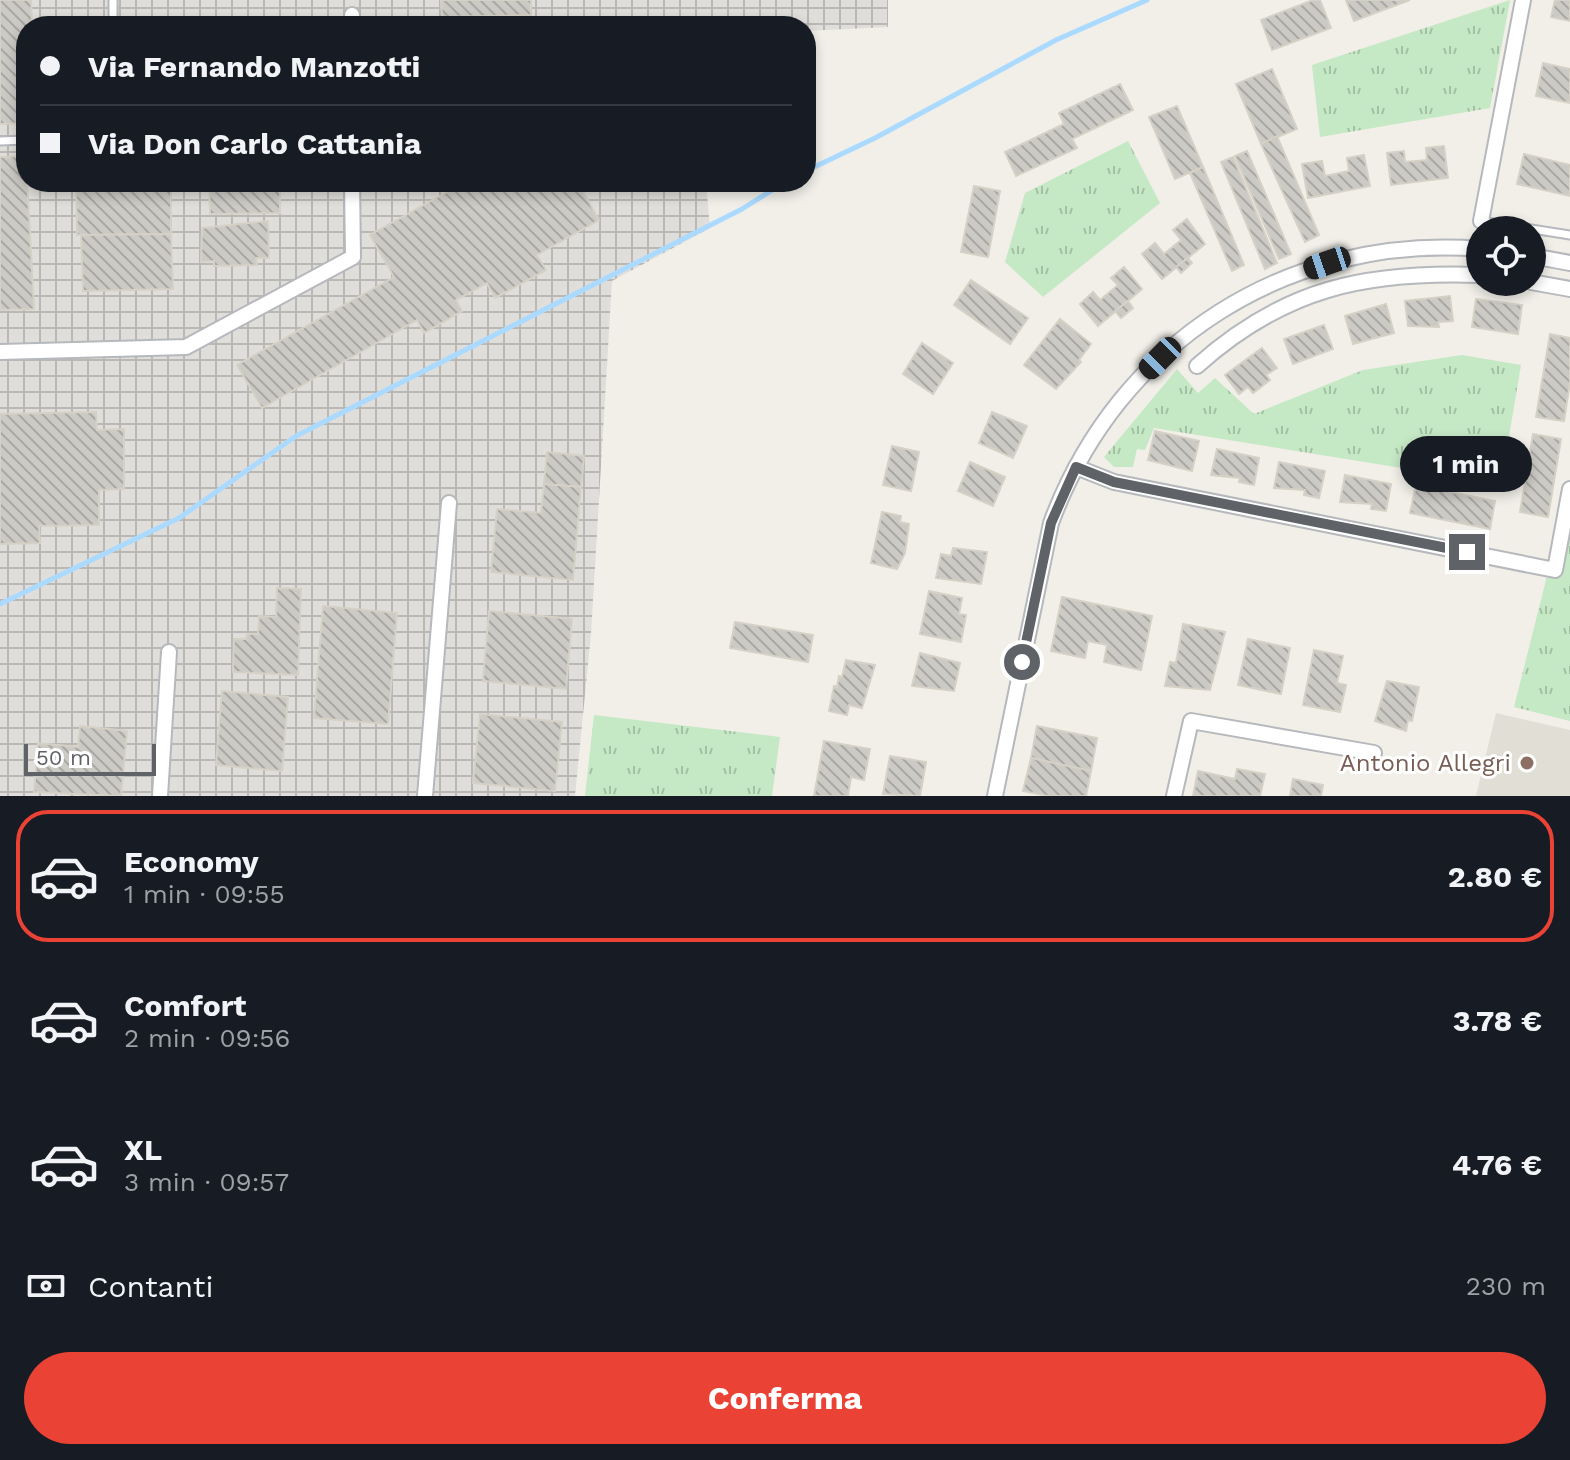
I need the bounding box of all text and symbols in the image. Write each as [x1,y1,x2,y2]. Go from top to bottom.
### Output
text: Via Fernando Manzotti [88,49,420,84]
text: Via Don Carlo Cattania [88,126,421,161]
map controls [1466,216,1546,296]
button: locate [1466,216,1546,296]
car [1300,244,1354,282]
car [1135,333,1185,383]
callout: 1 min [1401,436,1533,492]
text: 1 min [1433,449,1499,479]
route end [1449,534,1485,570]
route start [1004,644,1040,680]
scale bar [24,740,156,776]
text: 50 m [36,745,91,770]
place label: Antonio Allegri [1340,749,1511,777]
marker: Antonio Allegri [1518,754,1536,772]
icon: car [28,840,100,912]
text: Economy [124,844,259,879]
text: 2.80 € [1448,859,1542,894]
text: 1 min · 09:55 [124,879,285,909]
icon: car [28,984,100,1056]
text: Comfort [124,988,246,1023]
text: 3.78 € [1453,1003,1542,1038]
text: 2 min · 09:56 [124,1023,290,1053]
icon: car [28,1128,100,1200]
text: XL [124,1132,162,1167]
text: 4.76 € [1452,1147,1542,1182]
text: 3 min · 09:57 [124,1167,289,1197]
icon: cash [24,1264,68,1308]
text: Contanti [88,1269,213,1304]
text: 230 m [1466,1271,1546,1301]
button: Conferma [24,1352,1546,1444]

